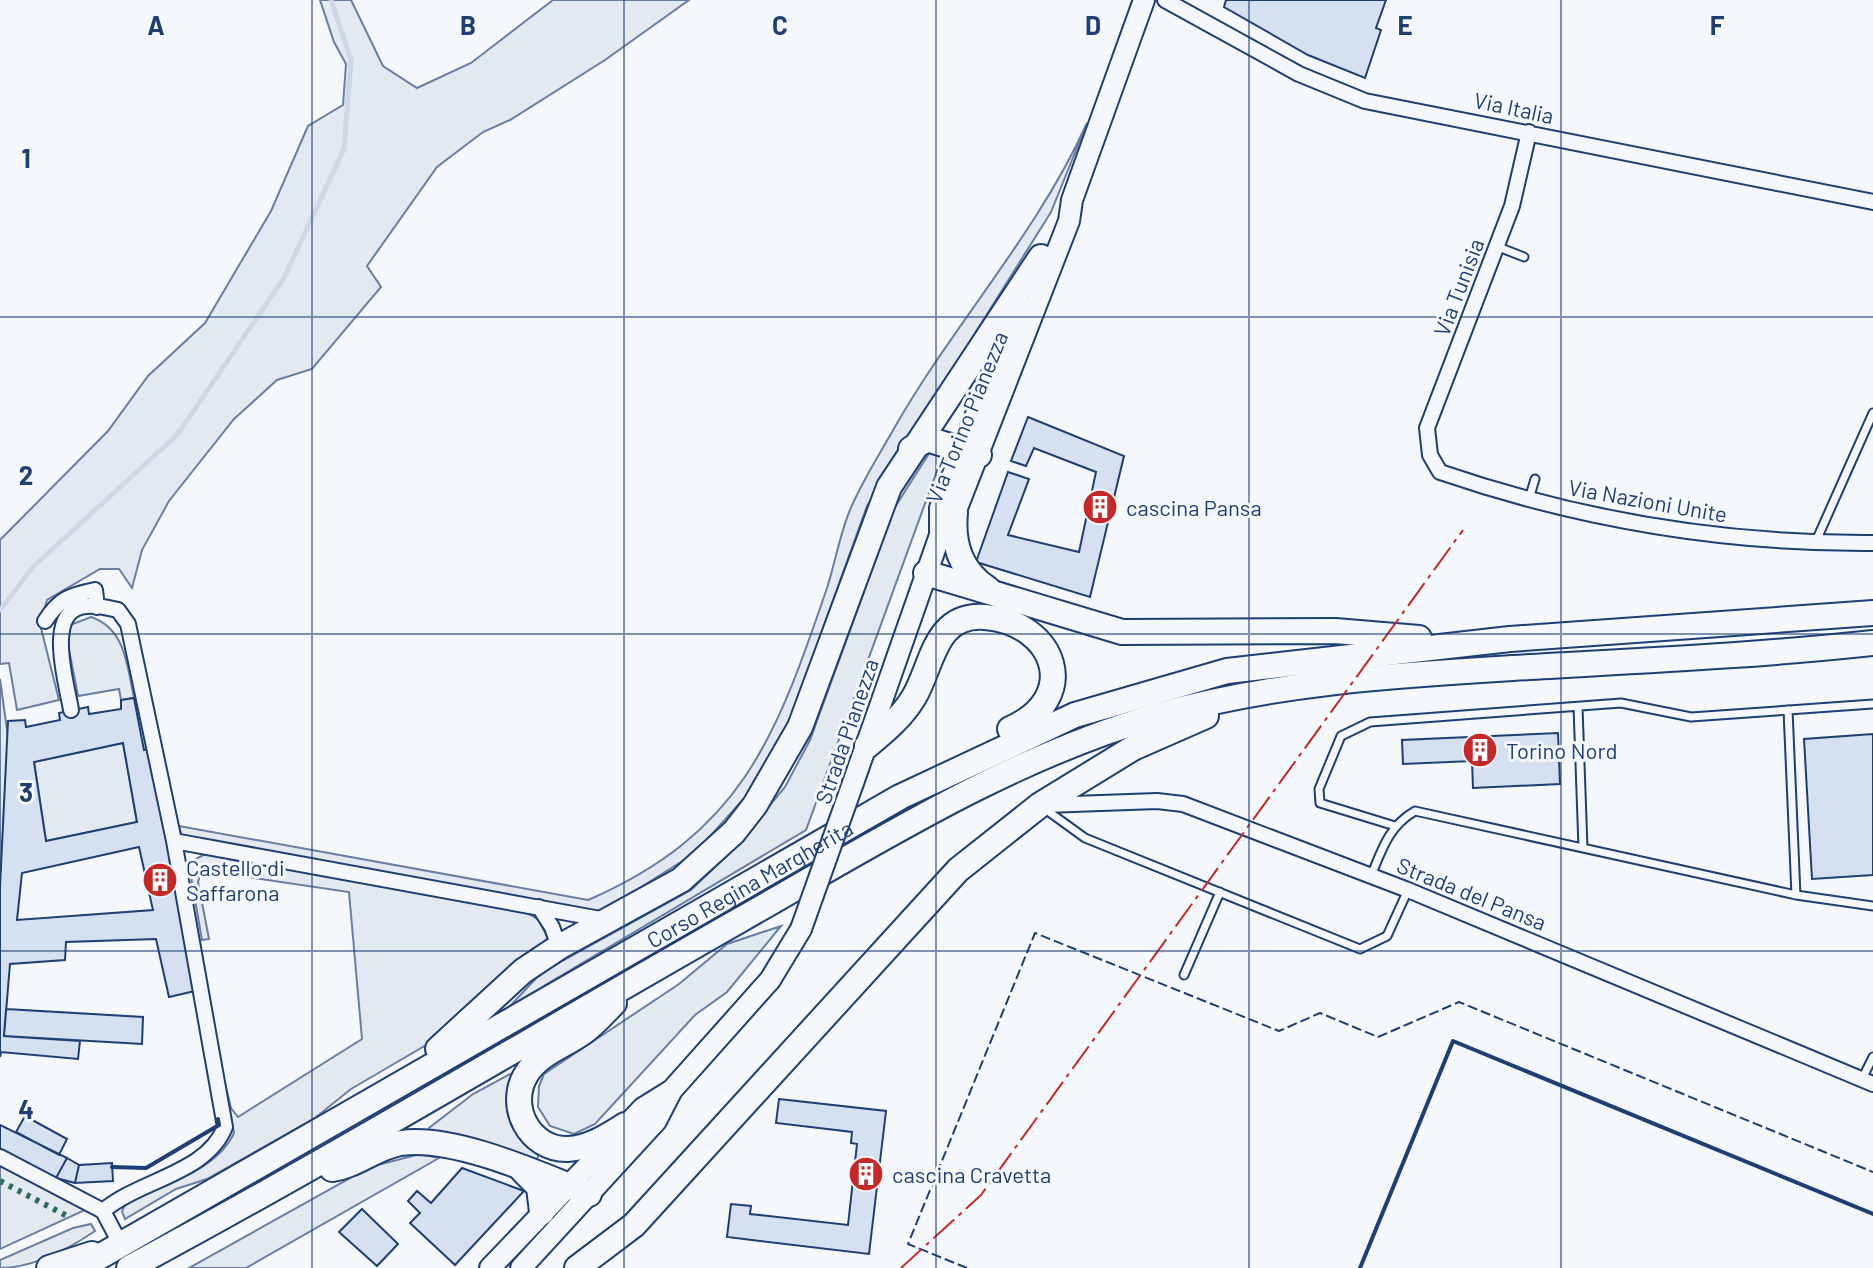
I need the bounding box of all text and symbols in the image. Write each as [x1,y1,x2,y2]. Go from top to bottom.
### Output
text: A [147,9,165,40]
text: B [460,9,476,40]
text: C [772,9,788,40]
text: D [1085,9,1101,40]
text: E [1397,9,1413,40]
text: F [1710,9,1725,40]
street label: Via Italia [1472,86,1556,128]
text: 1 [21,142,31,173]
street label: Via Tunisia [1427,235,1489,339]
street label: Via Torino Pianezza [920,327,1012,507]
text: 2 [19,459,33,490]
street label: Via Nazioni Unite [1567,473,1729,527]
building icon: cascina Pansa [1081,488,1119,526]
place label: cascina Pansa [1126,494,1262,520]
street label: Strada Pianezza [809,655,883,807]
building icon: Torino Nord [1461,731,1499,769]
place label: Torino Nord [1506,737,1617,763]
text: 3 [19,776,33,807]
street label: Corso Regina Margherita [642,814,857,953]
street label: Strada del Pansa [1394,851,1550,935]
place label: Castello di Saffarona [186,854,285,905]
building icon: Castello di Saffarona [141,861,179,899]
text: 4 [18,1093,34,1124]
building icon: cascina Cravetta [847,1155,885,1193]
place label: cascina Cravetta [892,1161,1051,1187]

